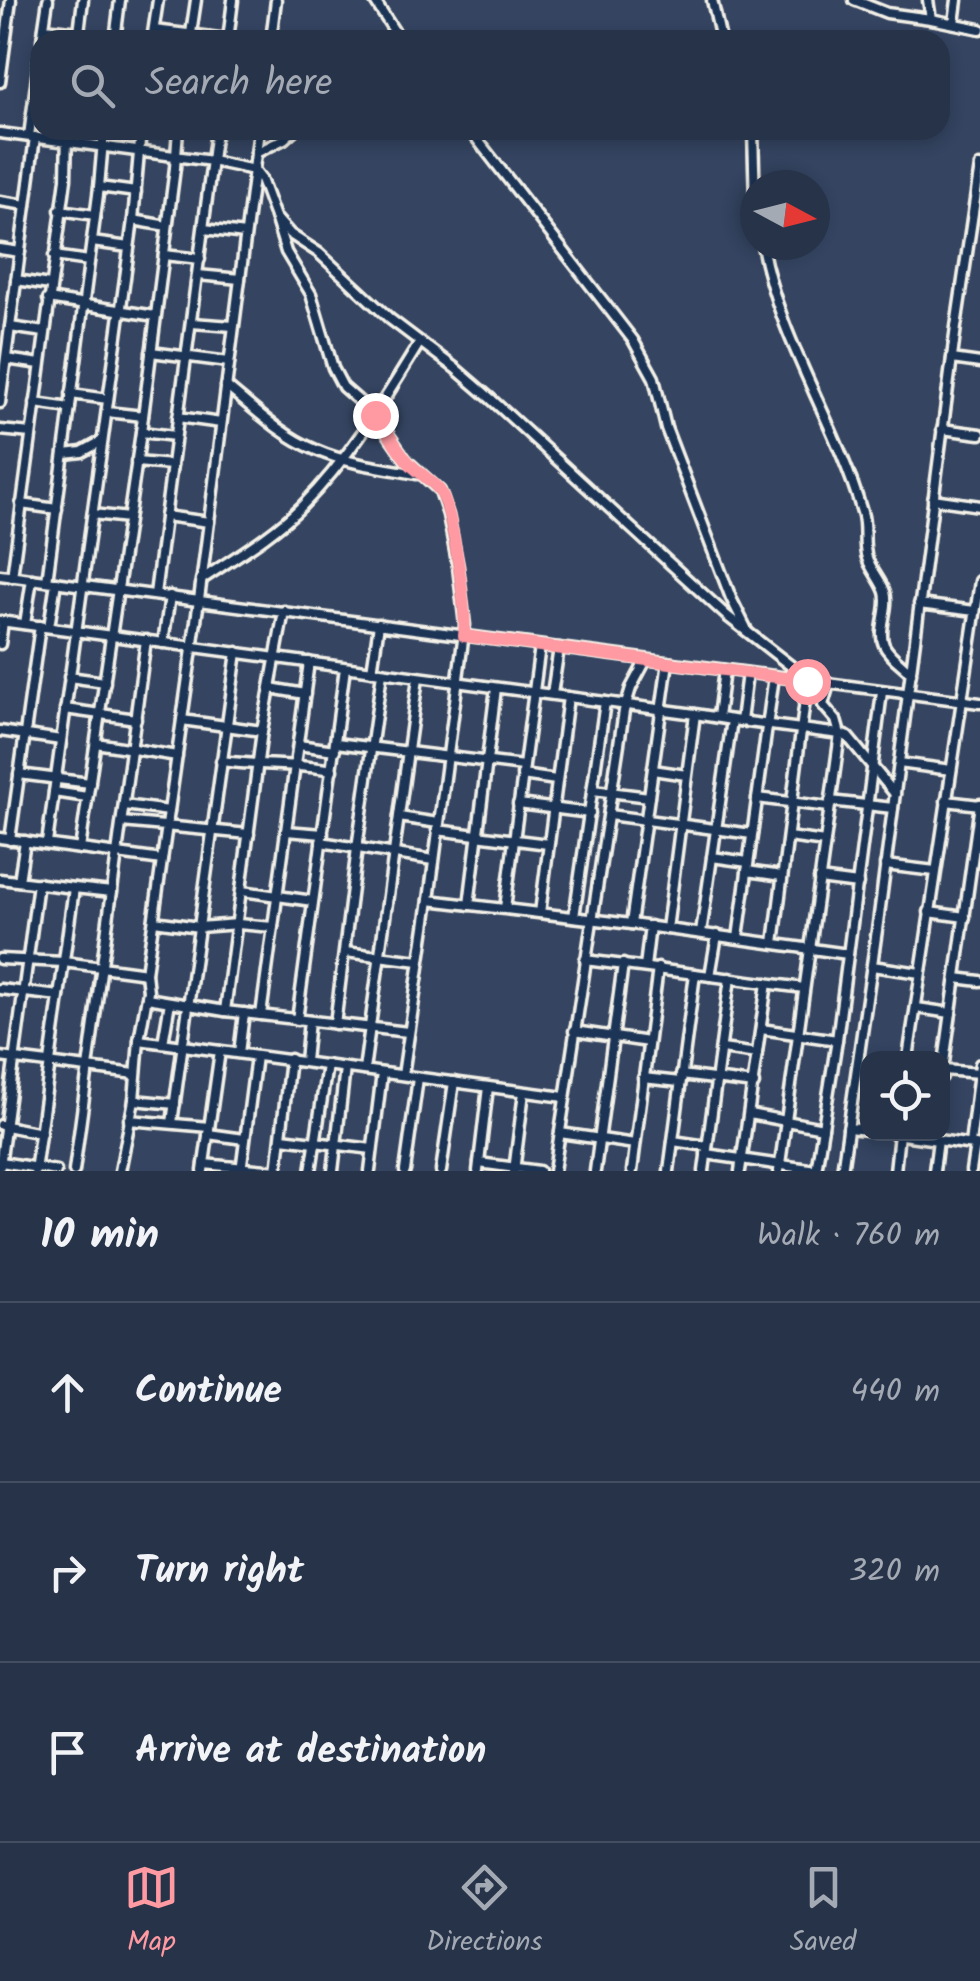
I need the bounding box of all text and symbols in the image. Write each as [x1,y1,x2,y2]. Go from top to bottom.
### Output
search box [30,30,950,140]
text: Search here [145,55,332,115]
icon: search [65,58,120,113]
north arrow [740,170,830,260]
route end [353,393,399,439]
route start [785,659,831,705]
map controls [860,1051,950,1141]
button: locate [860,1051,950,1141]
text: 10 min [40,1203,159,1270]
text: Walk · 760 m [757,1211,940,1262]
text: Continue [135,1362,282,1422]
icon: ahead [40,1365,95,1420]
text: 440 m [850,1367,940,1418]
text: Turn right [135,1542,304,1602]
icon: right [40,1545,95,1600]
text: 320 m [849,1547,940,1598]
text: Arrive at destination [135,1722,486,1782]
icon: arrive [40,1725,95,1780]
tab: Map [124,1860,179,1965]
tab: Directions [426,1860,542,1965]
tab: Saved [790,1860,856,1965]

